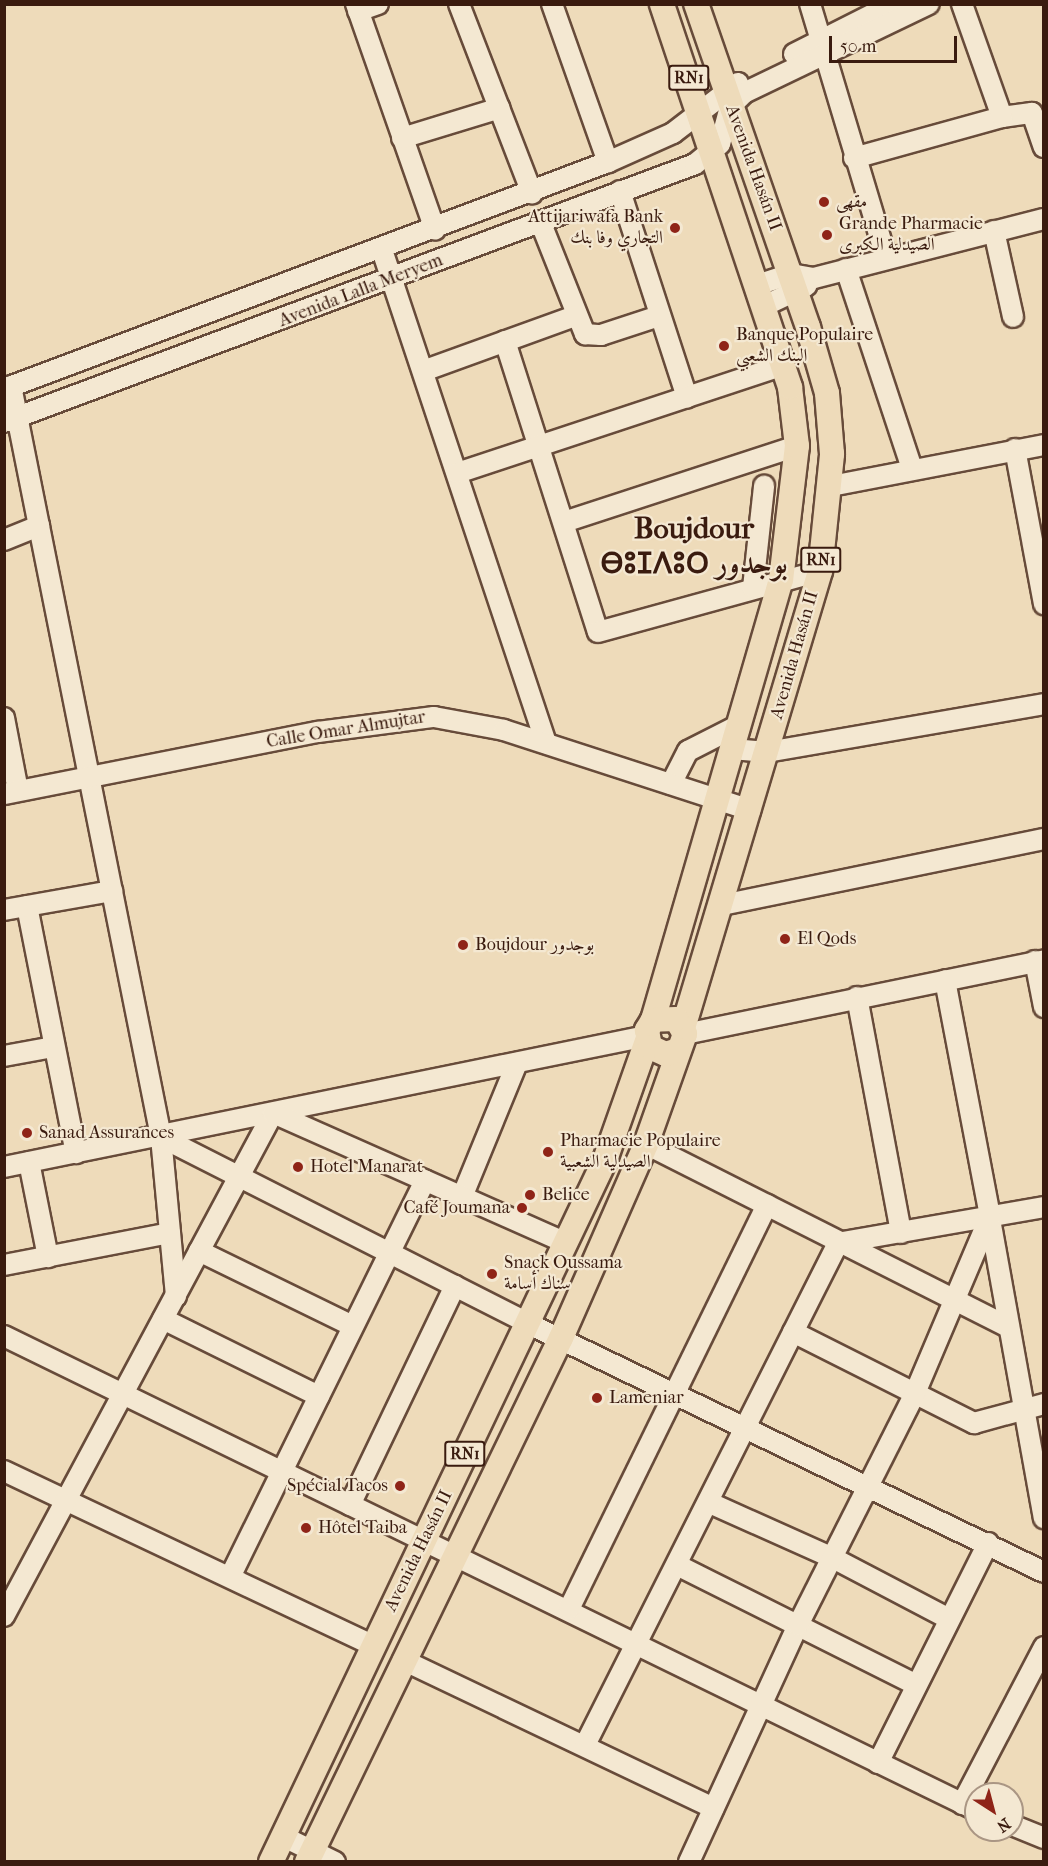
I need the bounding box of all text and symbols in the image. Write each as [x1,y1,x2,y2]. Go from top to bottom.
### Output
scale bar [832,24,960,62]
text: 50 m [840,36,876,57]
road number: RN1 [668,65,710,91]
street label: Avenida Hasán II [720,102,786,234]
place label: مقهى [836,191,867,213]
marker: مقهى [817,195,831,209]
place label: Attijariwafa Bank التجاري وفا بنك [528,207,663,250]
place label: Grande Pharmacie الصيدلية الكبرى [839,214,983,256]
marker: Attijariwafa Bank التجاري وفا بنك [668,221,682,235]
marker: Grande Pharmacie الصيدلية الكبرى [820,228,834,242]
street label: Avenida Lalla Meryem [276,250,446,332]
place label: Banque Populaire البنك الشعبي [736,325,873,368]
marker: Banque Populaire البنك الشعبي [717,339,731,353]
district label: Boujdour ⴱⵓⵊⴷⵓⵔ بوجدور [600,511,788,582]
road number: RN1 [800,547,842,573]
street label: Avenida Hasán II [766,588,824,722]
street label: Calle Omar Almujtar [265,707,427,753]
place label: El Qods [797,928,856,950]
marker: El Qods [778,932,792,946]
place label: Boujdour بوجدور [475,934,594,956]
marker: Boujdour بوجدور [456,938,470,952]
place label: Sanad Assurances [39,1122,174,1144]
marker: Sanad Assurances [20,1126,34,1140]
place label: Pharmacie Populaire الصيدلية الشعبية [560,1131,721,1174]
marker: Pharmacie Populaire الصيدلية الشعبية [541,1145,555,1159]
place label: Hotel Manarat [310,1156,423,1178]
marker: Hotel Manarat [291,1160,305,1174]
place label: Belice [542,1184,590,1206]
marker: Belice [523,1188,537,1202]
place label: Café Joumana [404,1197,510,1219]
marker: Café Joumana [515,1201,529,1215]
place label: Snack Oussama سناك أسامة [504,1253,622,1296]
marker: Snack Oussama سناك أسامة [485,1267,499,1281]
place label: Lameniar [609,1387,684,1409]
marker: Lameniar [590,1391,604,1405]
road number: RN1 [444,1441,486,1467]
place label: Spécial Tacos [287,1475,388,1497]
marker: Spécial Tacos [393,1479,407,1493]
street label: Avenida Hasán II [380,1487,458,1615]
place label: Hôtel Taiba [318,1517,407,1539]
marker: Hôtel Taiba [299,1521,313,1535]
north arrow [964,1782,1024,1842]
text: N [993,1814,1014,1837]

